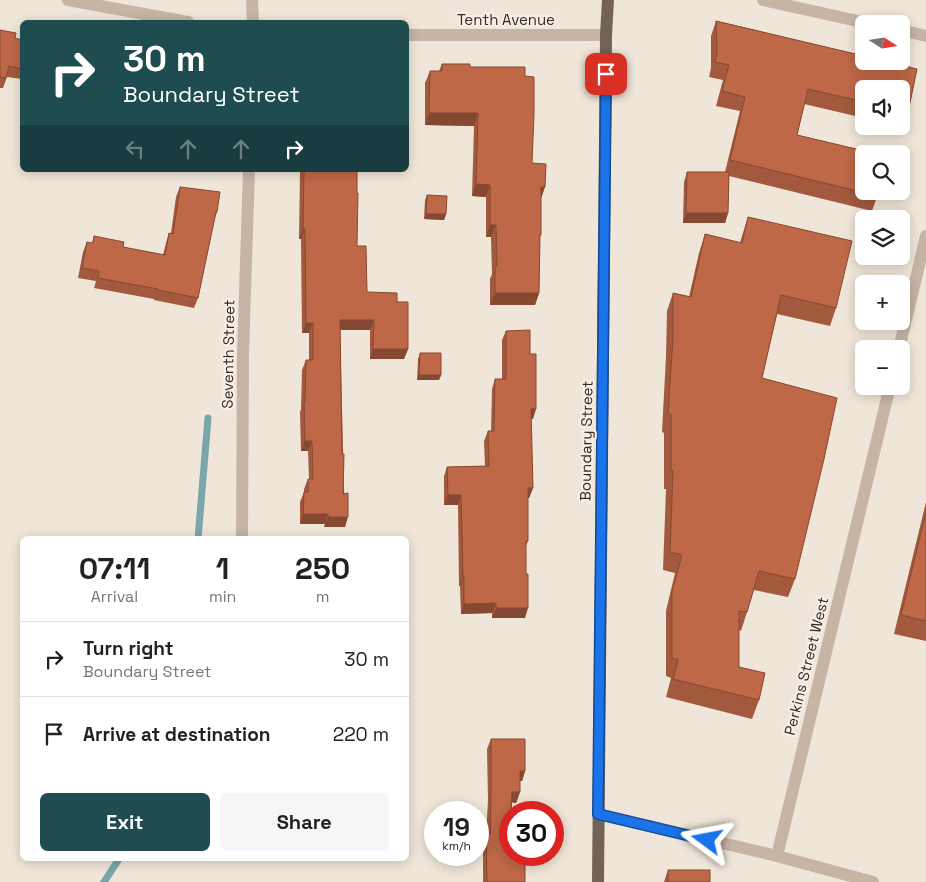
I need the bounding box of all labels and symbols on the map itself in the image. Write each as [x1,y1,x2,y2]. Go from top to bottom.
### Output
street label: Tenth Avenue [457,10,555,29]
north arrow [855,15,910,70]
pin [585,53,627,95]
street label: Seventh Street [218,299,238,409]
street label: Boundary Street [575,381,597,501]
street label: Perkins Street West [780,595,832,737]
speed limit sign: 30 [499,801,564,866]
position arrow [680,813,732,865]

